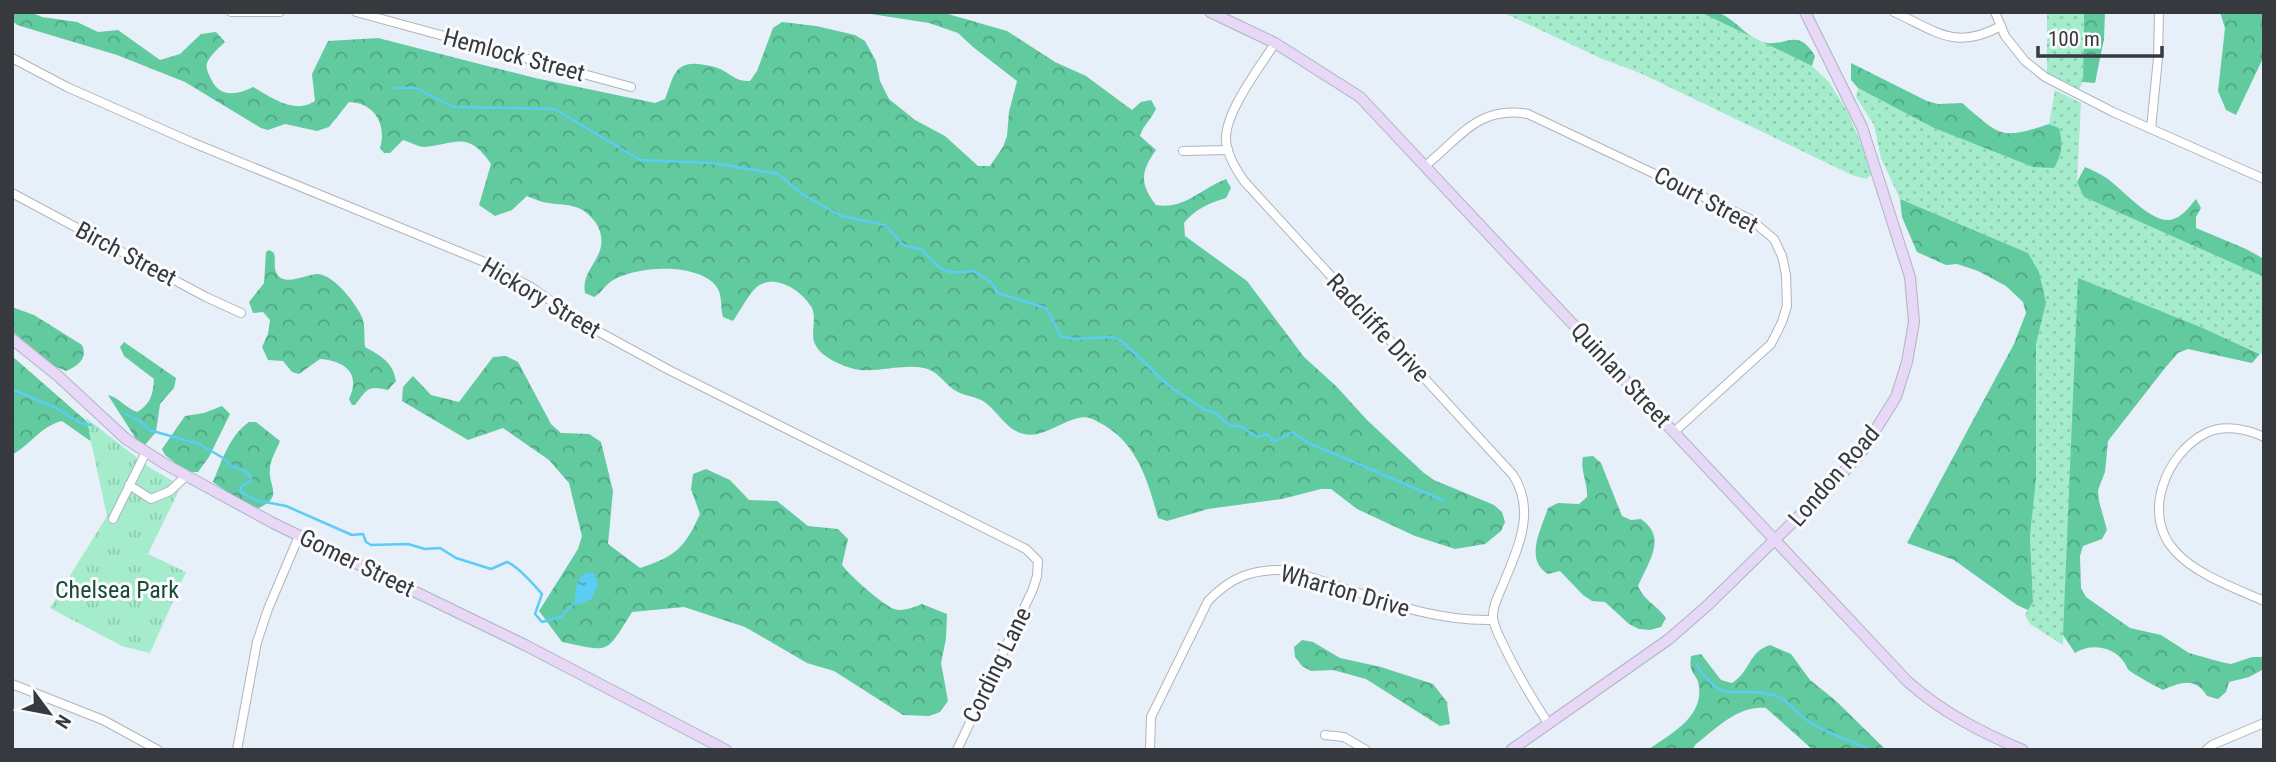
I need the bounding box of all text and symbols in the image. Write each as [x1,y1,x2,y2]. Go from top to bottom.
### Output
scale bar [2038,14,2162,58]
street label: Hemlock Street [440,23,588,87]
text: 100 m [2048,27,2100,51]
street label: Court Street [1649,161,1763,239]
street label: Birch Street [71,216,181,292]
street label: Hickory Street [477,252,605,344]
street label: Radcliffe Drive [1321,268,1435,388]
street label: Quinlan Street [1565,317,1677,433]
street label: London Road [1783,420,1885,532]
street label: Gomer Street [295,523,419,603]
street label: Wharton Drive [1277,559,1413,623]
park label: Chelsea Park [55,576,179,604]
street label: Cording Lane [957,603,1037,727]
north arrow [14,678,84,748]
text: N [50,711,76,733]

